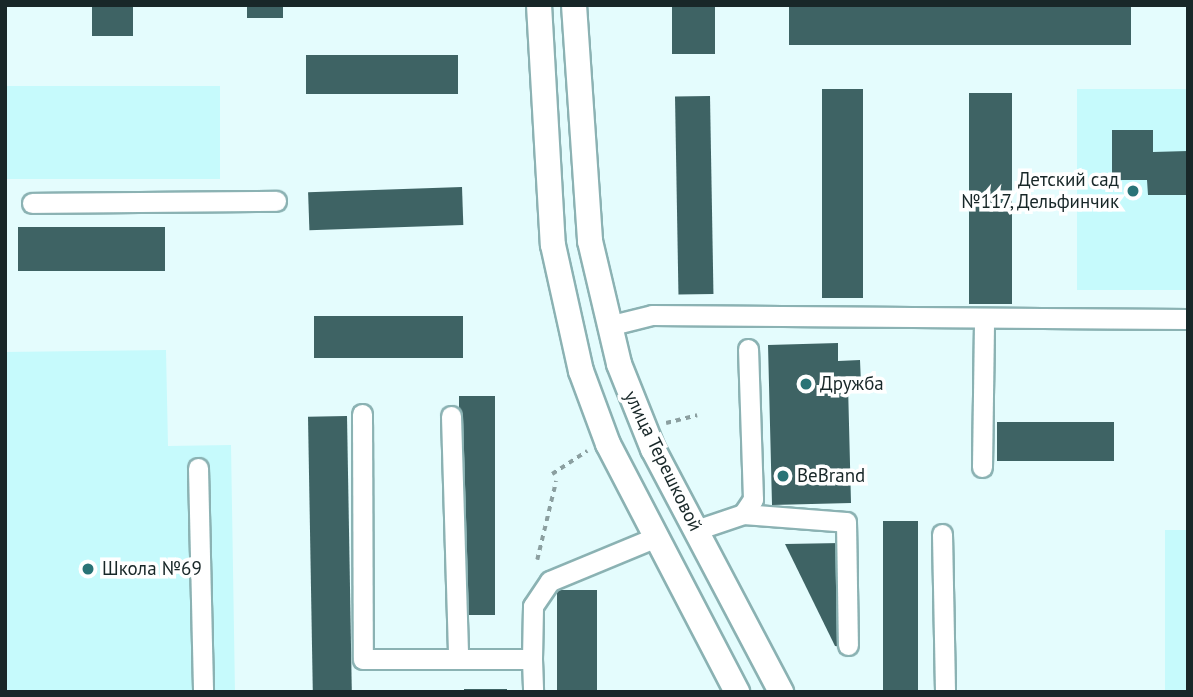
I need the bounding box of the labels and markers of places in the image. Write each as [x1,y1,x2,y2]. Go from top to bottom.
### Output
place label: Детский сад №117, Дельфинчик [957,169,1119,213]
marker: Детский сад №117, Дельфинчик [1125,183,1141,199]
place label: Дружба [820,373,884,395]
marker: Дружба [798,376,814,392]
place label: BeBrand [797,465,865,487]
marker: BeBrand [775,468,791,484]
place label: Школа №69 [102,558,202,580]
marker: Школа №69 [80,561,96,577]

